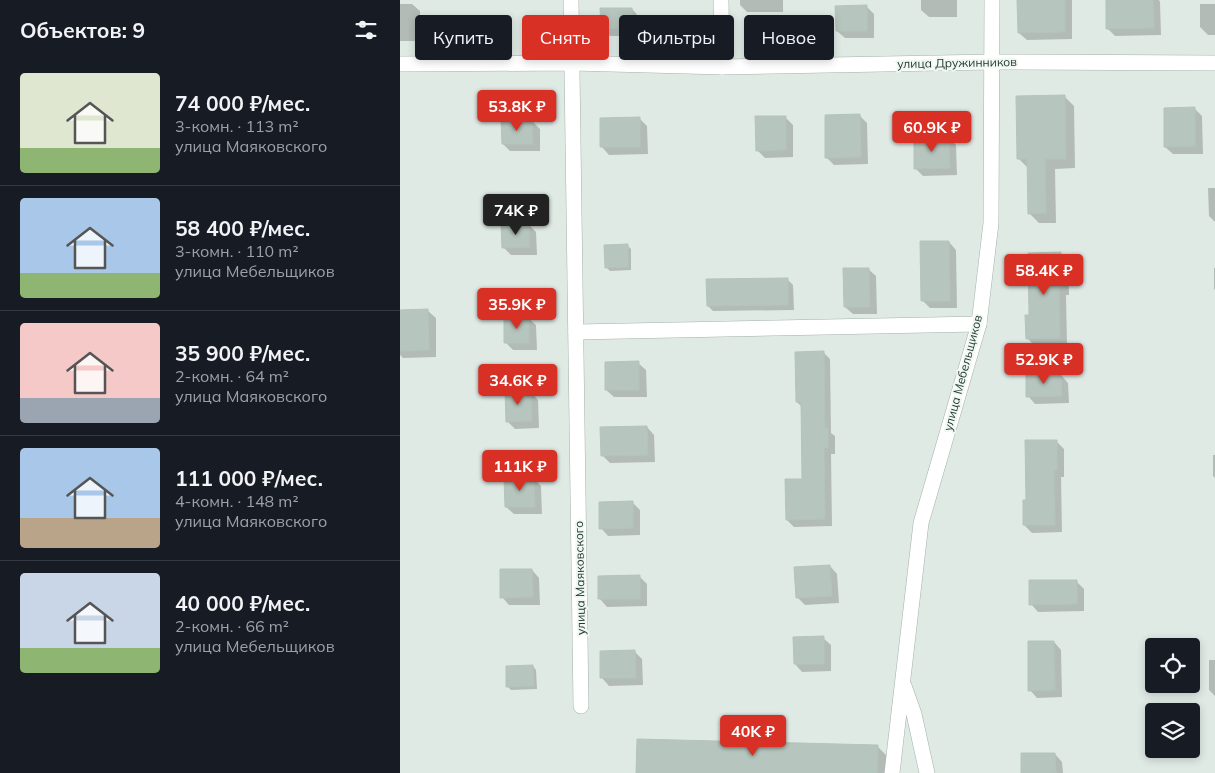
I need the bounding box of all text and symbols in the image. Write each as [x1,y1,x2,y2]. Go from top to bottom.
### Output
chip: Купить [415,15,512,60]
chip: Снять [522,15,609,60]
chip: Фильтры [619,15,734,60]
chip: Новое [744,15,834,60]
icon: filters [352,16,380,44]
text: Объектов: 9 [20,17,145,43]
street label: улица Дружинников [897,54,1017,71]
text: 74 000 ₽/мес. [175,90,310,116]
pin: 53.8K ₽ [471,90,563,132]
icon: home [60,93,120,153]
text: 53.8K ₽ [488,96,546,116]
pin: 60.9K ₽ [886,110,978,153]
text: 3-комн. · 113 m² [175,116,299,136]
text: 60.9K ₽ [903,117,961,137]
text: улица Маяковского [175,136,327,156]
pin: 74K ₽ [481,194,551,236]
text: 74K ₽ [494,200,538,220]
text: 58 400 ₽/мес. [175,215,310,241]
icon: home [60,218,120,278]
text: 3-комн. · 110 m² [175,241,299,261]
pin: 58.4K ₽ [998,254,1090,296]
text: 58.4K ₽ [1015,260,1073,280]
text: улица Мебельщиков [175,261,335,281]
pin: 35.9K ₽ [471,288,563,330]
text: 35.9K ₽ [488,294,546,314]
street label: улица Мебельщиков [940,313,985,433]
text: 35 900 ₽/мес. [175,340,310,366]
pin: 52.9K ₽ [998,342,1090,385]
icon: home [60,343,120,403]
text: 52.9K ₽ [1015,349,1073,369]
pin: 34.6K ₽ [472,364,564,406]
text: 2-комн. · 64 m² [175,366,289,386]
text: 34.6K ₽ [489,370,547,390]
text: улица Маяковского [175,386,327,406]
pin: 111K ₽ [479,450,561,492]
text: 111K ₽ [493,456,547,476]
text: 111 000 ₽/мес. [175,465,323,491]
icon: home [60,468,120,528]
text: 4-комн. · 148 m² [175,491,299,511]
text: улица Маяковского [175,511,327,531]
street label: улица Маяковского [571,521,588,635]
text: 40 000 ₽/мес. [175,590,310,616]
icon: home [60,593,120,653]
text: 2-комн. · 66 m² [175,616,289,636]
text: улица Мебельщиков [175,636,335,656]
map controls [1145,638,1200,758]
button: locate [1145,638,1200,693]
button: layers [1145,703,1200,758]
pin: 40K ₽ [718,714,788,757]
text: 40K ₽ [731,721,775,741]

